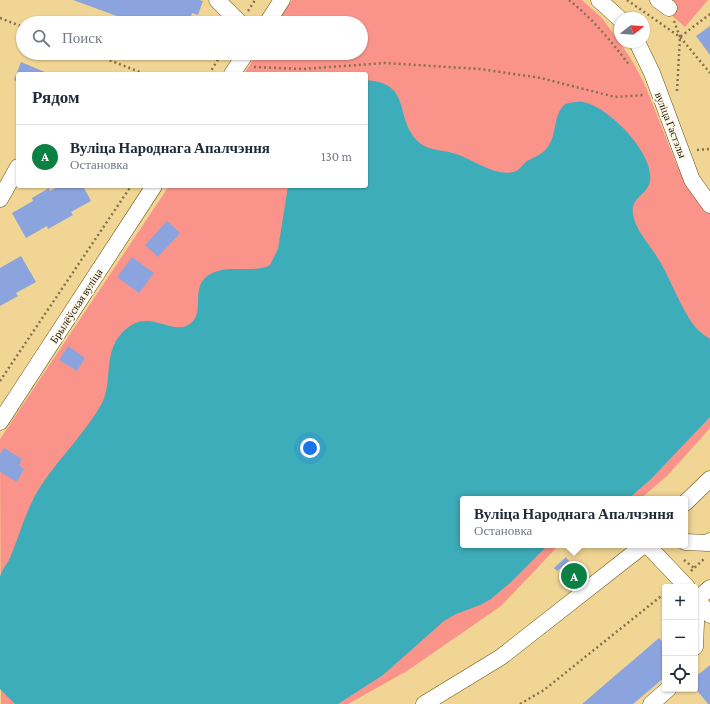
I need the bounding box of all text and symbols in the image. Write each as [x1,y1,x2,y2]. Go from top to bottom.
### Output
north arrow [614,12,650,48]
search box [16,16,368,60]
icon: search [30,27,52,49]
text: Поиск [62,30,102,46]
text: Рядом [32,88,80,107]
street label: вуліца Гастэлы [653,90,689,160]
text: Вуліца Народнага Апалчэння [70,140,270,156]
text: A [41,149,49,164]
text: 130 m [321,149,352,164]
text: Остановка [70,157,128,172]
street label: Брылёўская вуліца [47,266,105,345]
your location [300,438,320,458]
popup [460,496,688,548]
text: Вуліца Народнага Апалчэння [474,506,674,522]
text: Остановка [474,523,532,538]
pin: A [561,561,587,591]
map controls [662,584,698,692]
button: + [662,584,698,620]
button: − [662,620,698,656]
button: locate [662,656,698,692]

